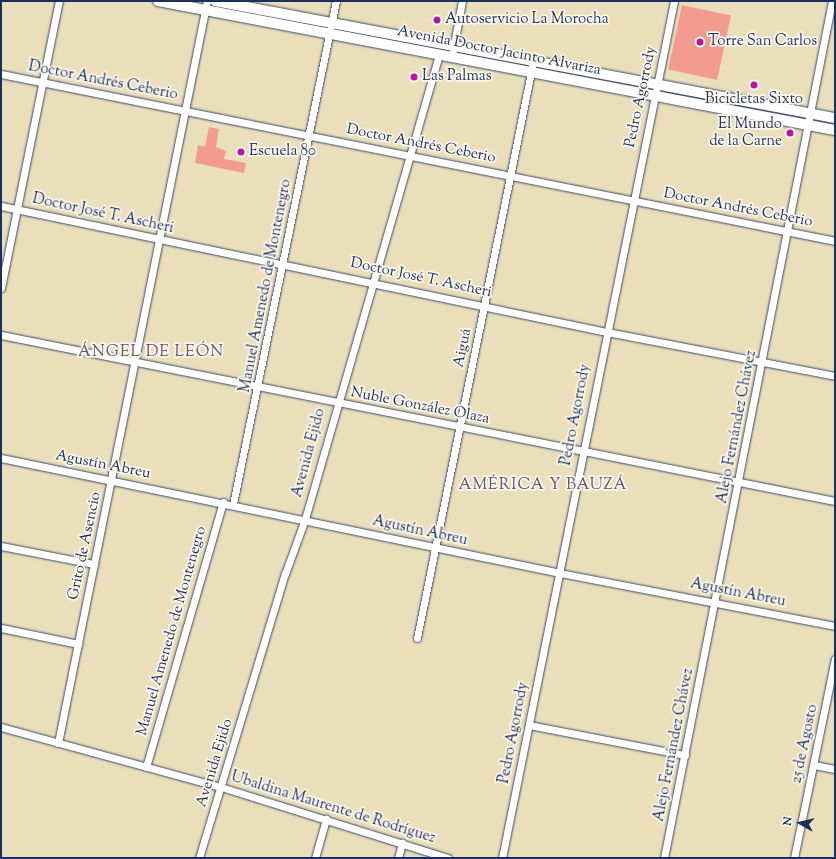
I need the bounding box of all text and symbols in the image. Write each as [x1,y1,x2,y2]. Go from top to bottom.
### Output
place label: Autoservicio La Morocha [445,11,609,29]
marker: Autoservicio La Morocha [432,15,442,25]
street label: Avenida Doctor Jacinto Alvariza [396,22,602,80]
place label: Torre San Carlos [708,33,817,51]
marker: Torre San Carlos [695,37,705,47]
street label: Pedro Agorrody [622,45,660,149]
street label: Doctor Andrés Ceberio [27,58,179,104]
place label: Las Palmas [422,68,492,86]
marker: Las Palmas [409,72,419,82]
marker: Bicicletas Sixto [749,80,759,90]
place label: Bicicletas Sixto [705,91,803,109]
place label: El Mundo de la Carne [709,115,782,150]
street label: Doctor Andrés Ceberio [345,121,497,167]
marker: El Mundo de la Carne [785,128,795,138]
place label: Escuela 80 [249,143,316,161]
marker: Escuela 80 [236,147,246,157]
street label: Manuel Amenedo de Montenegro [236,178,296,394]
street label: Doctor Andrés Ceberio [662,185,814,231]
street label: Doctor José T. Ascheri [31,190,175,238]
street label: Doctor José T. Ascheri [349,254,493,302]
street label: Aiguá [450,327,476,369]
district label: ÁNGEL DE LEÓN [78,343,224,363]
street label: Alejo Fernández Chávez [713,349,761,505]
street label: Pedro Agorrody [557,363,595,467]
street label: Nuble González Olaza [349,384,491,428]
street label: Avenida Ejido [288,407,330,499]
street label: Agustín Abreu [54,447,152,483]
district label: AMÉRICA Y BAUZÁ [458,476,628,496]
street label: Grito de Asencio [65,490,105,602]
street label: Agustín Abreu [371,512,469,550]
street label: Manuel Amenedo de Montenegro [133,524,211,738]
street label: Agustín Abreu [689,575,787,611]
street label: Alejo Fernández Chávez [650,667,698,823]
street label: Pedro Agorrody [495,681,533,785]
street label: 25 de Agosto [788,703,822,785]
street label: Avenida Ejido [193,717,237,809]
street label: Ubaldina Maurente de Rodríguez [229,768,437,848]
north arrow [780,803,820,843]
text: N [780,816,797,827]

